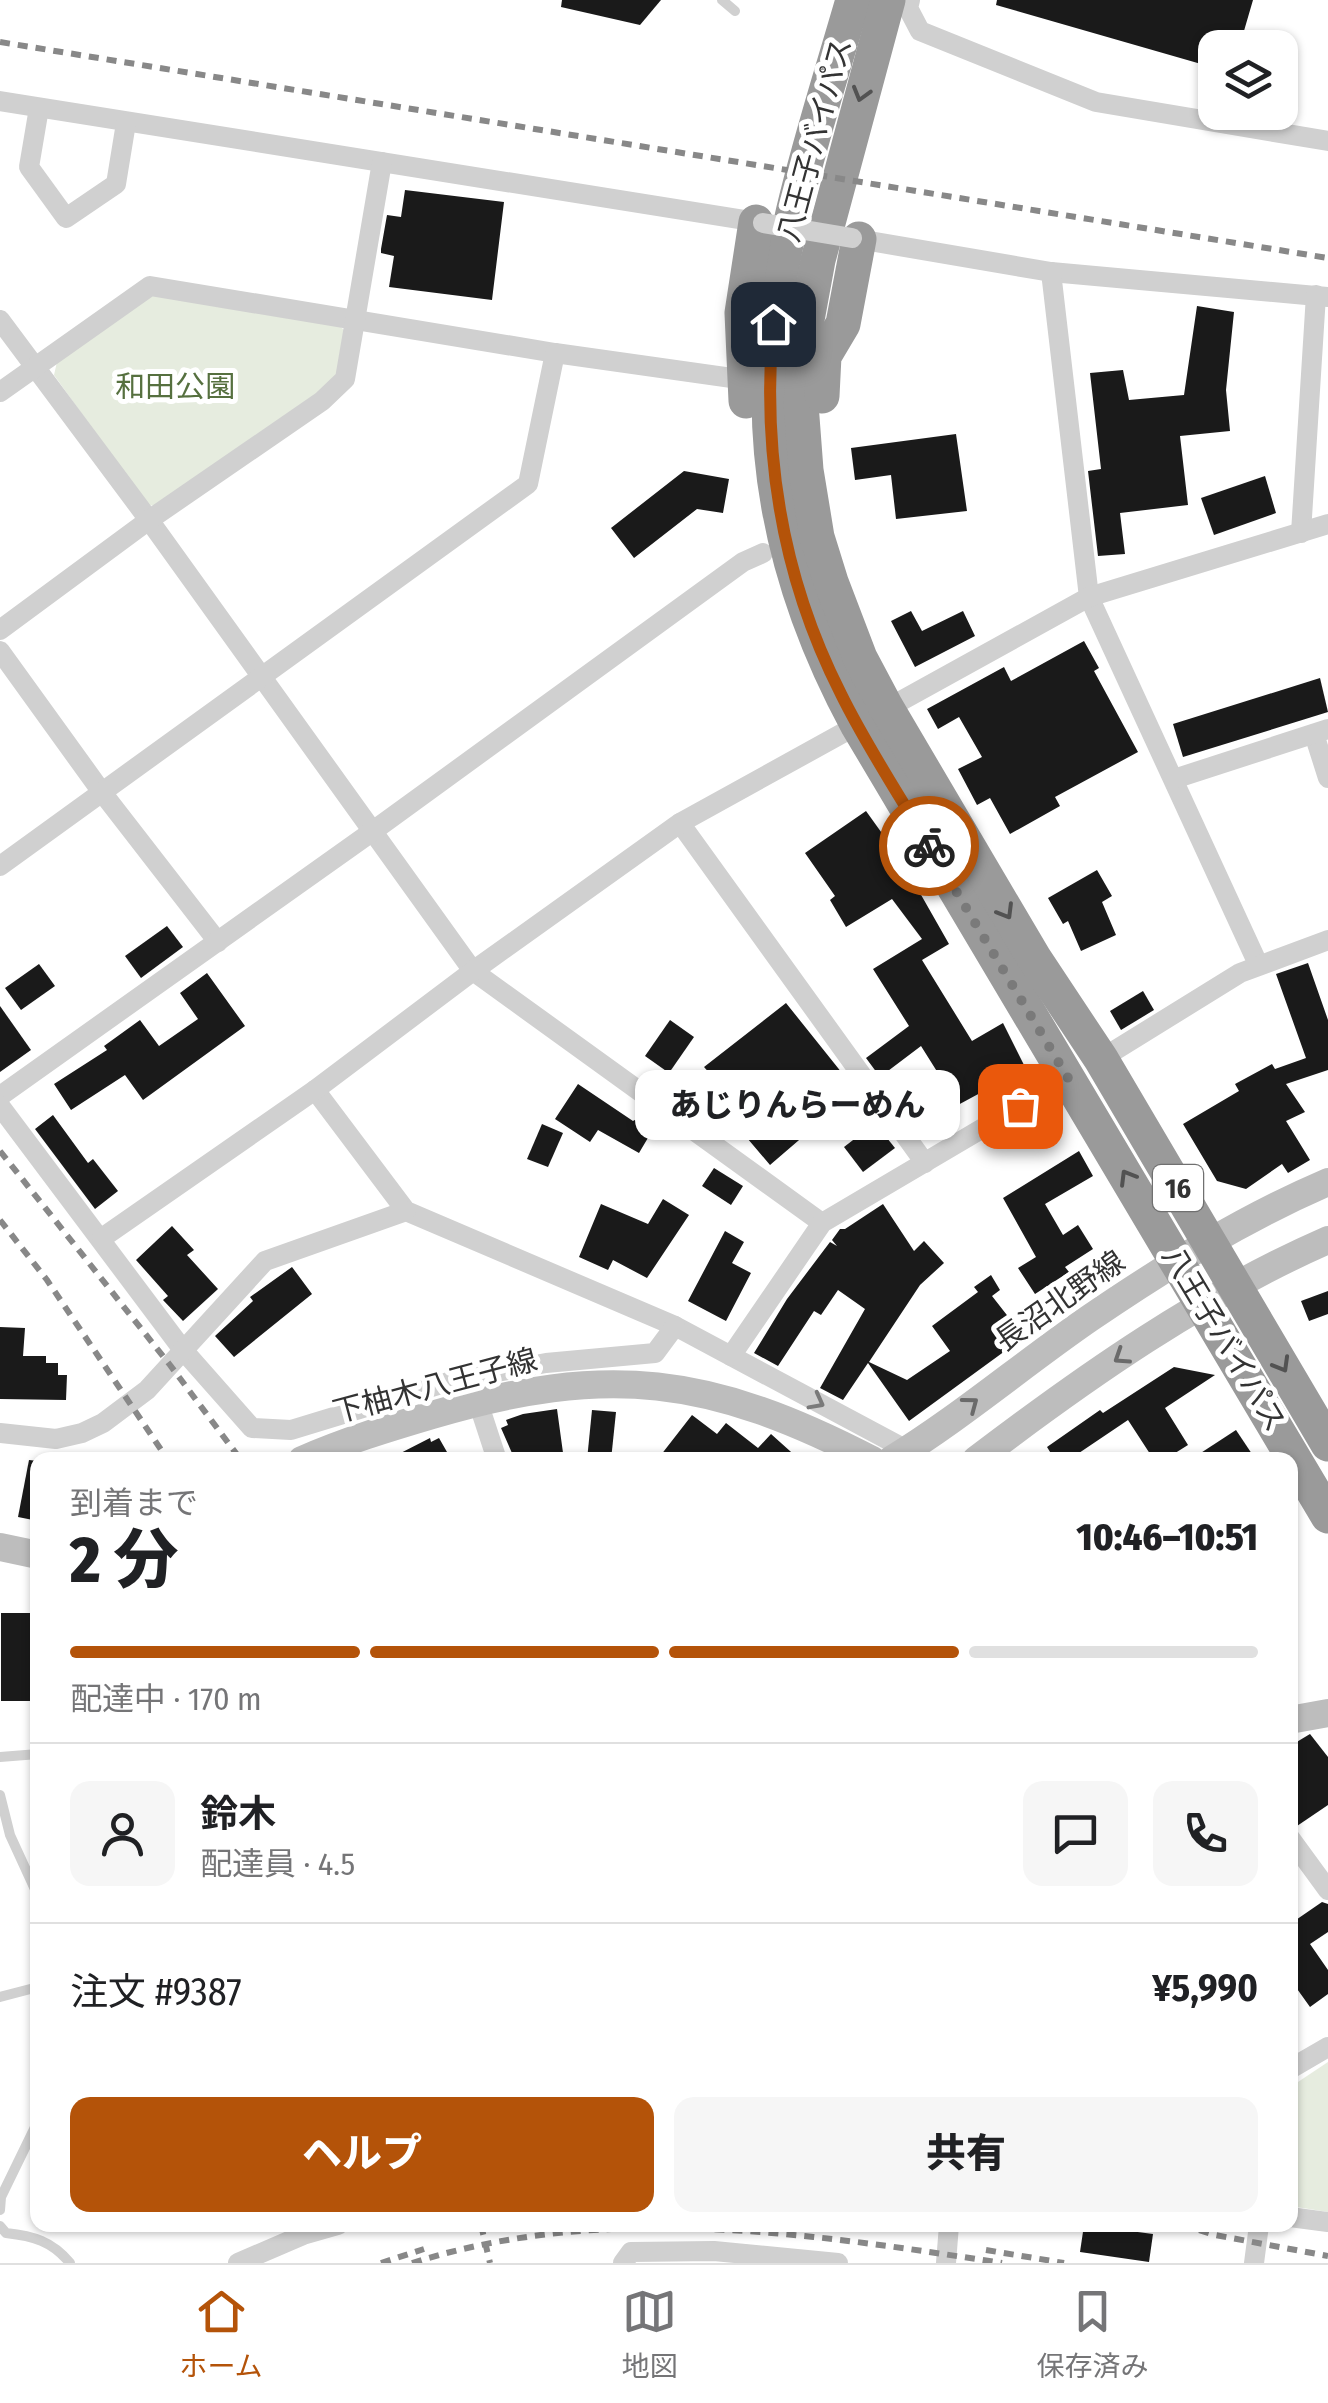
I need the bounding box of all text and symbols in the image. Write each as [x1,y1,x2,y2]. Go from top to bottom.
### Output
map controls [1198,30,1298,130]
button: layers [1198,30,1298,130]
street label: 八王子バイパス [771,34,859,246]
one-way arrow [852,85,873,102]
pin [731,282,816,367]
icon: home [746,297,801,352]
park label: 和田公園 [115,369,235,405]
courier [879,796,979,896]
icon: bike [902,819,957,874]
one-way arrow [994,901,1013,919]
pin [978,1064,1063,1149]
callout: あじりんらーめん [635,1071,960,1141]
icon: bag [993,1079,1048,1134]
text: あじりんらーめん [669,1086,926,1124]
road number: 16 [1153,1165,1203,1211]
one-way arrow [1120,1170,1139,1188]
street label: 八王子バイパス [1155,1240,1293,1438]
street label: 長沼北野線 [988,1243,1132,1359]
street label: 下柚木八王子線 [329,1341,541,1431]
one-way arrow [1114,1345,1132,1364]
one-way arrow [1270,1354,1289,1372]
one-way arrow [806,1390,824,1409]
one-way arrow [960,1399,978,1416]
text: 到着まで [70,1484,198,1522]
text: 10:46–10:51 [1076,1514,1258,1560]
text: 2 分 [70,1521,179,1599]
text: 配達中 · 170 m [70,1680,262,1718]
button: person [70,1781,175,1886]
button: chat [1023,1781,1128,1886]
button: phone [1153,1781,1258,1886]
text: 鈴木 [200,1791,276,1837]
text: 配達員 · 4.5 [200,1845,355,1883]
text: ¥5,990 [1152,1965,1258,2011]
text: 注文 #9387 [70,1969,242,2015]
button: ヘルプ [70,2097,654,2212]
button: 共有 [674,2097,1258,2212]
tab: ホーム [179,2284,263,2384]
tab: 地図 [622,2284,678,2384]
tab: 保存済み [1036,2284,1149,2384]

